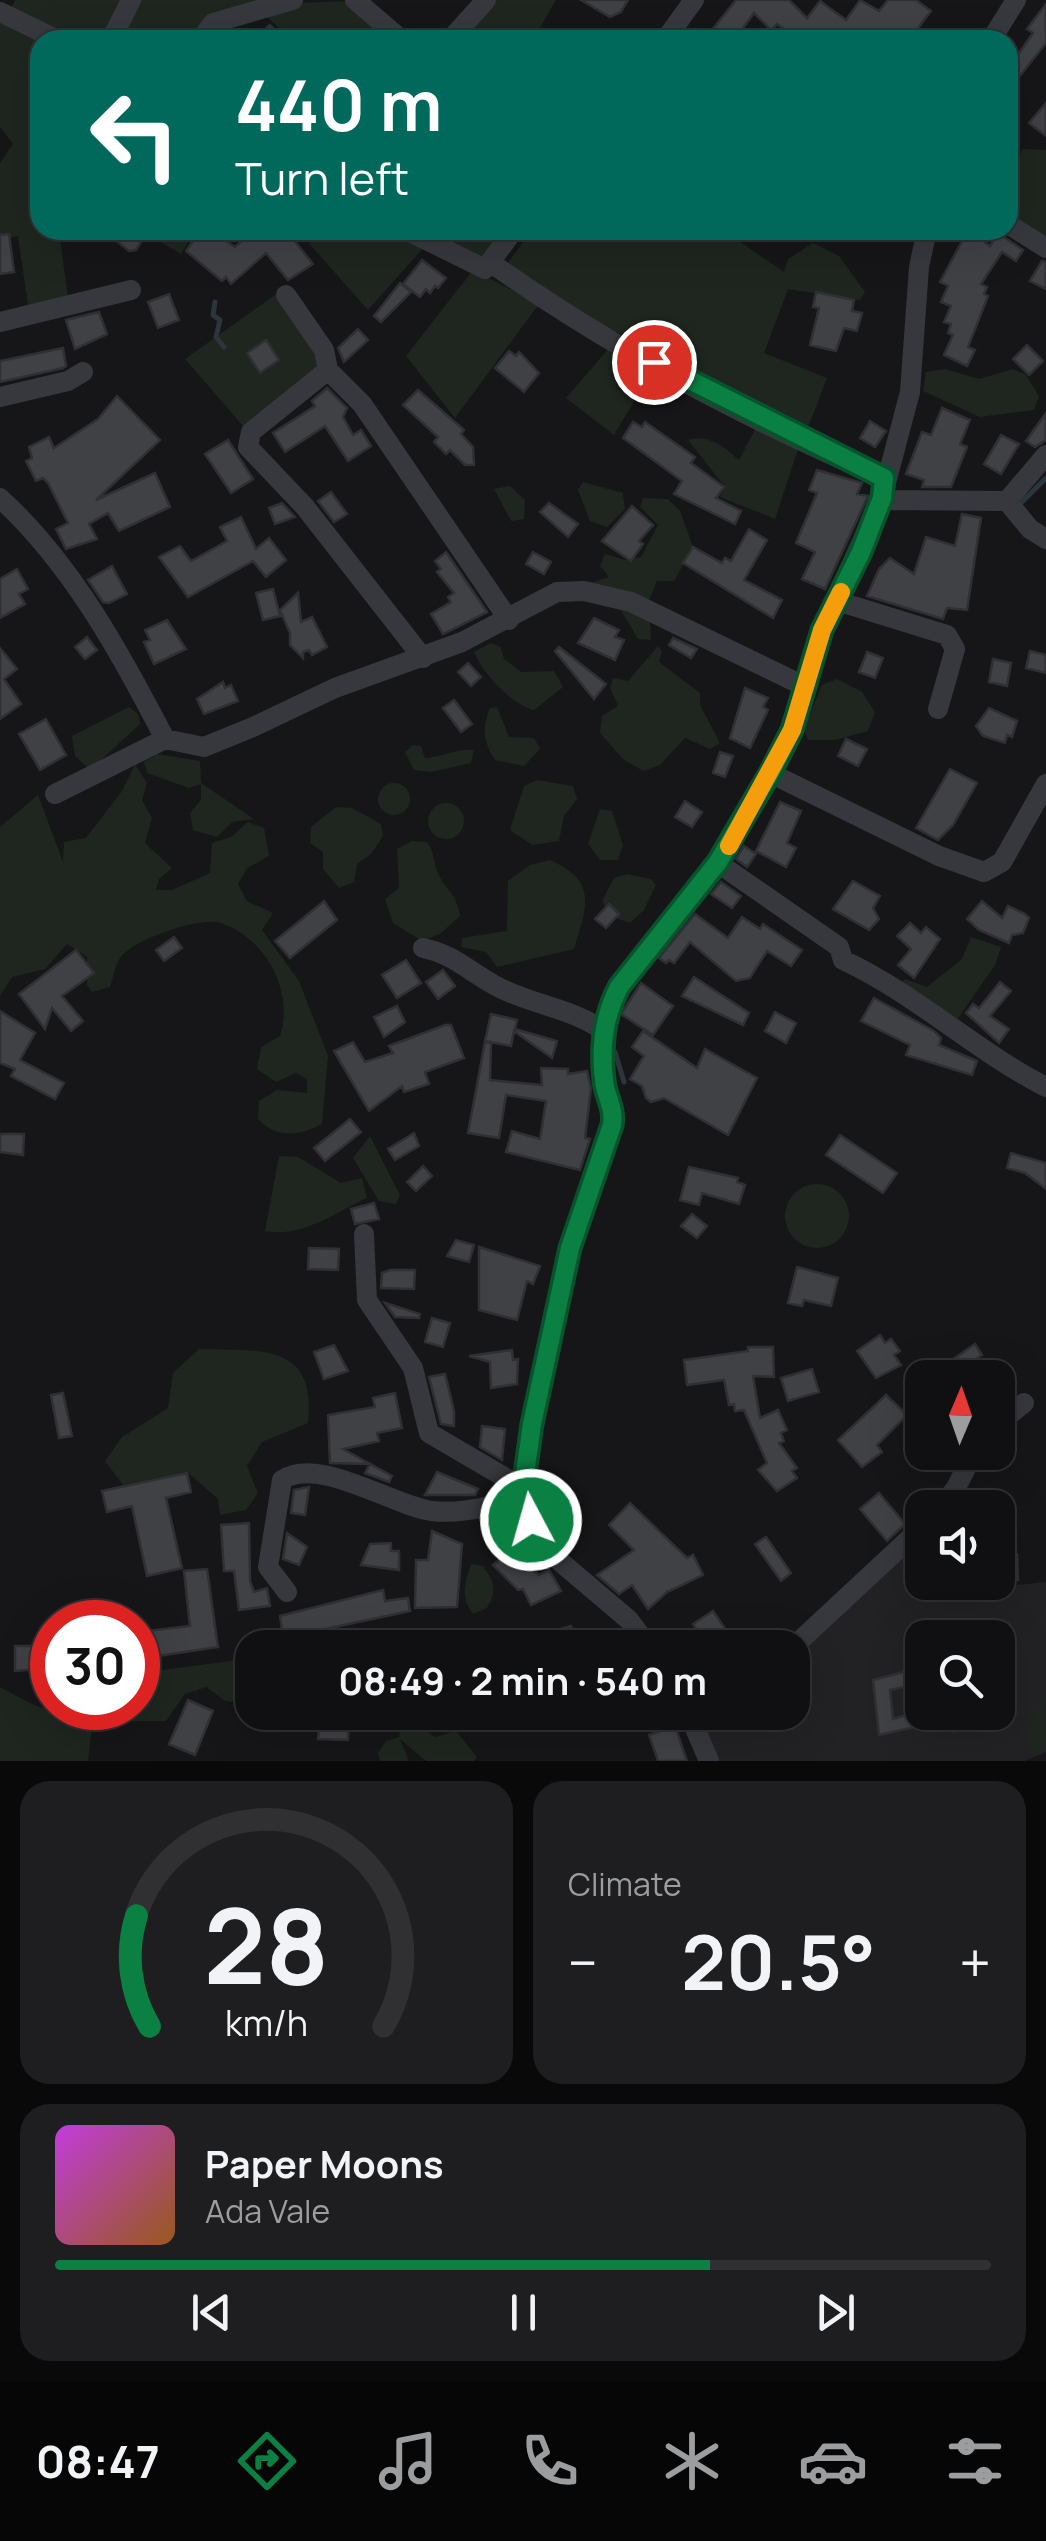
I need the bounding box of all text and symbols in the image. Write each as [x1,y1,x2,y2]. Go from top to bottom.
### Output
text: 440 m [235,56,442,152]
icon: left [70,70,200,200]
text: Turn left [235,147,409,209]
pin [612,320,697,405]
icon: arrive [627,335,682,390]
north arrow [905,1360,1015,1470]
map controls [905,1360,1015,1730]
position arrow [479,1468,583,1572]
button: sound [905,1490,1015,1600]
speed limit sign: 30 [30,1600,160,1730]
button: search [905,1620,1015,1730]
text: 08:49 · 2 min · 540 m [338,1654,707,1706]
text: Climate [568,1862,682,1906]
text: 28 [204,1873,329,2015]
text: 20.5° [681,1910,876,2013]
text: − [568,1924,598,2000]
text: + [959,1924,991,2000]
text: km/h [225,1998,308,2047]
text: Paper Moons [205,2137,444,2189]
text: Ada Vale [205,2189,330,2233]
icon: previous [184,2285,239,2340]
icon: pause [496,2285,551,2340]
icon: next [808,2285,863,2340]
icon: directions [232,2426,302,2496]
icon: music [373,2426,443,2496]
icon: phone [515,2426,585,2496]
icon: climate [657,2426,727,2496]
icon: car [798,2426,868,2496]
icon: filters [940,2426,1010,2496]
text: 08:47 [36,2430,160,2492]

